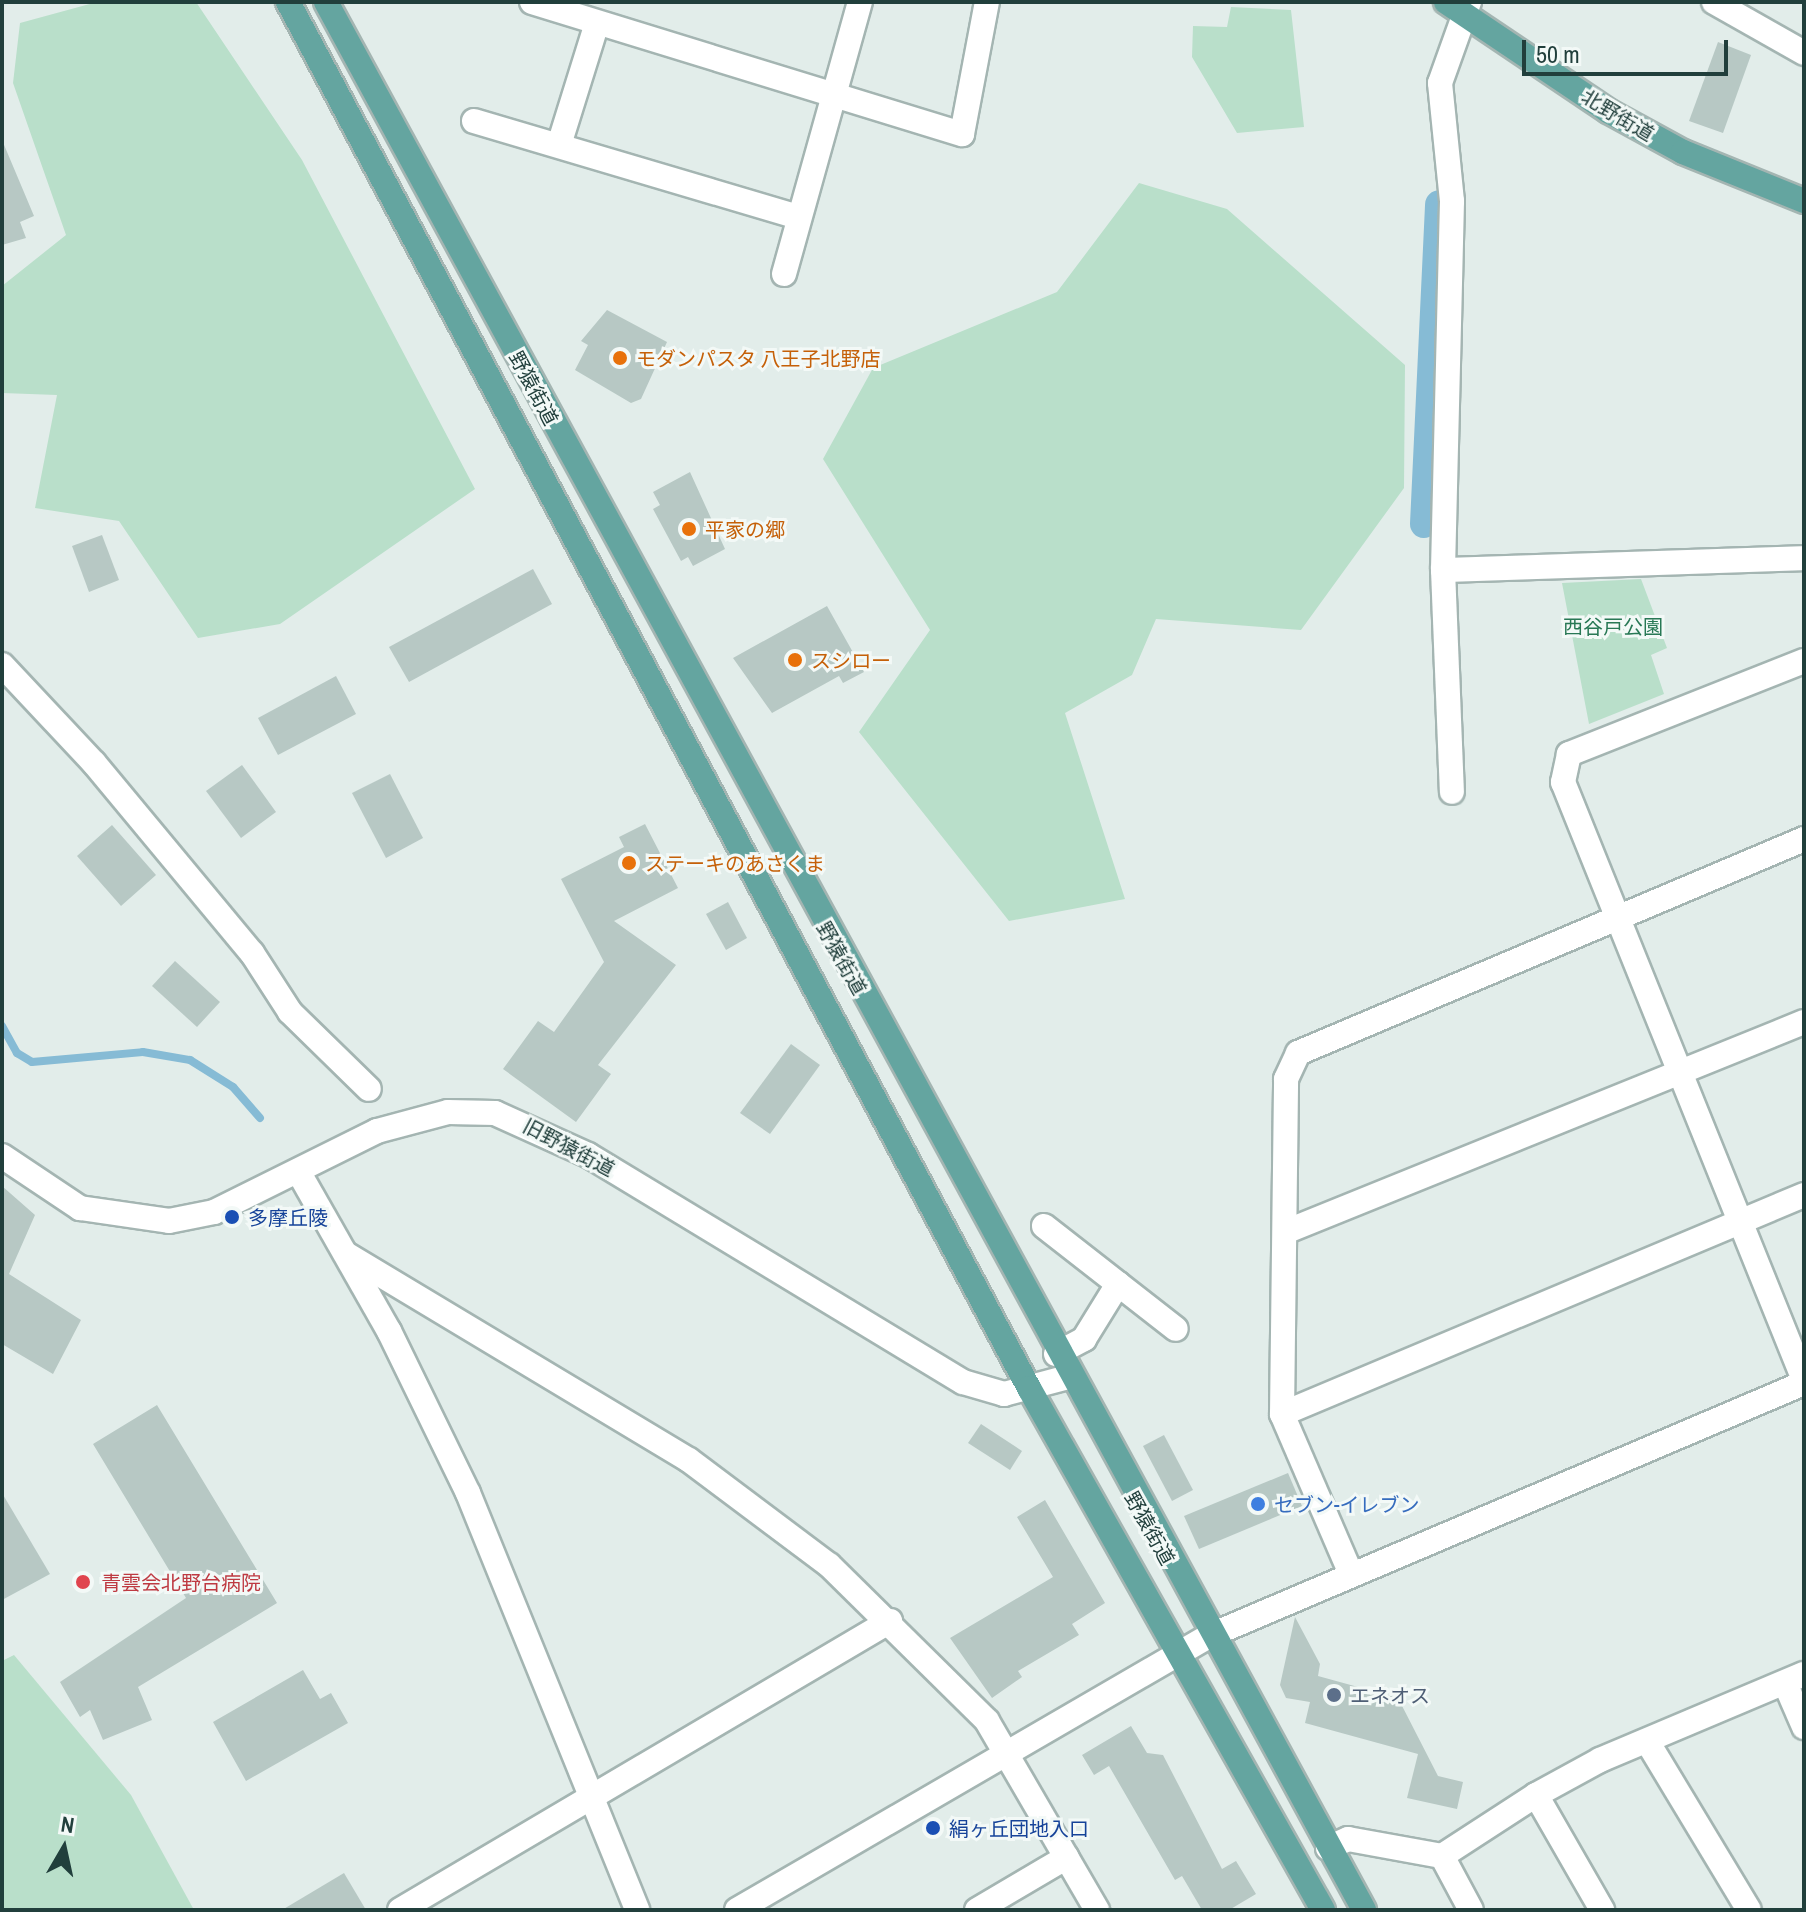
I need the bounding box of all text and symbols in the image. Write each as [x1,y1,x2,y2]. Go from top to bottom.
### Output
scale bar [1526,24,1732,74]
text: 50 m [1536,38,1580,70]
street label: 北野街道 [1578,84,1658,146]
place label: モダンパスタ 八王子北野店 [636,346,881,370]
street label: 野猿街道 [505,347,563,429]
marker: モダンパスタ 八王子北野店 [611,349,629,367]
place label: 平家の郷 [705,517,785,541]
marker: 平家の郷 [680,520,698,538]
park label: 西谷戸公園 [1563,614,1663,638]
place label: スシロー [811,648,891,672]
marker: スシロー [786,651,804,669]
place label: ステーキのあさくま [645,851,825,875]
marker: ステーキのあさくま [620,854,638,872]
street label: 野猿街道 [812,917,872,999]
street label: 旧野猿街道 [519,1113,619,1181]
place label: 多摩丘陵 [248,1205,328,1229]
marker: 多摩丘陵 [223,1208,241,1226]
street label: 野猿街道 [1120,1487,1180,1569]
place label: セブン-イレブン [1274,1492,1419,1516]
marker: セブン-イレブン [1249,1495,1267,1513]
place label: 青雲会北野台病院 [101,1570,261,1594]
marker: 青雲会北野台病院 [72,1571,94,1593]
place label: エネオス [1350,1683,1430,1707]
marker: エネオス [1325,1686,1343,1704]
north arrow [24,1808,104,1888]
text: N [59,1808,77,1840]
place label: 絹ヶ丘団地入口 [949,1816,1089,1840]
marker: 絹ヶ丘団地入口 [924,1819,942,1837]

